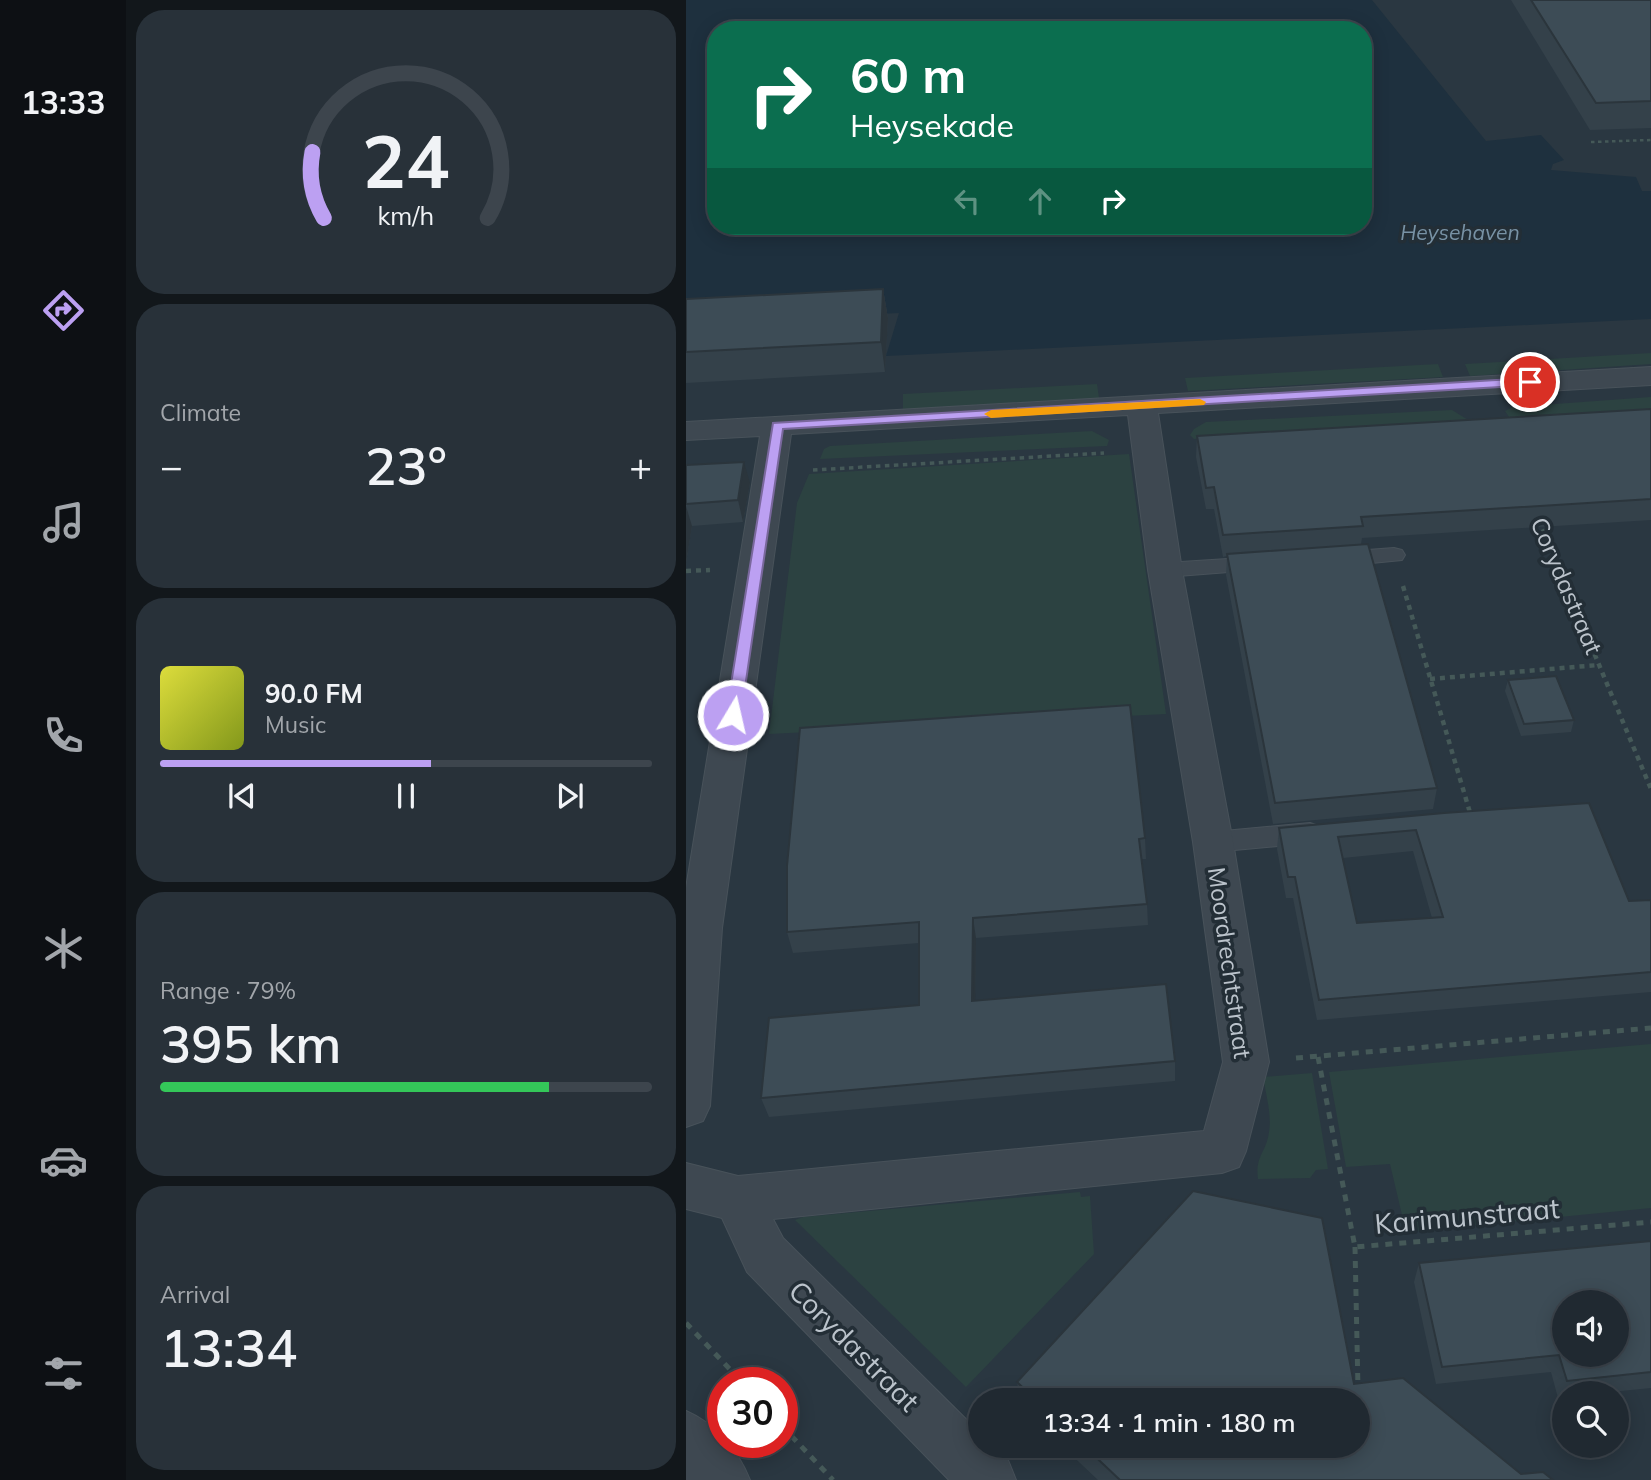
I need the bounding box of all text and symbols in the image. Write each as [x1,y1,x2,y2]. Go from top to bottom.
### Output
text: 60 m [850,44,966,105]
icon: right [735,49,826,140]
text: 13:33 [21,82,105,122]
text: Heysekade [850,105,1014,145]
text: 24 [362,115,450,206]
icon: left [948,182,986,220]
icon: ahead [1021,182,1059,220]
icon: right [1094,182,1132,220]
text: km/h [378,200,434,231]
water label: Heysehaven [1400,219,1520,245]
icon: directions [39,286,88,335]
pin [1500,352,1560,412]
icon: arrive [1511,363,1549,401]
text: Climate [160,398,241,427]
text: 23° [365,433,447,498]
text: − [160,442,183,490]
text: + [629,442,652,490]
icon: music [39,498,88,547]
street label: Corydastraat [1525,513,1609,659]
text: 90.0 FM [265,677,363,710]
position arrow [696,678,770,752]
text: Music [265,710,326,739]
icon: phone [39,711,88,760]
icon: previous [223,777,261,815]
icon: pause [387,777,425,815]
icon: next [551,777,589,815]
street label: Moordrechtstraat [1202,865,1258,1060]
icon: climate [39,924,88,973]
text: Range · 79% [160,976,296,1005]
text: 395 km [160,1011,341,1076]
icon: car [39,1136,88,1185]
street label: Karimunstraat [1373,1190,1561,1241]
street label: Corydastraat [782,1273,927,1418]
text: Arrival [160,1280,230,1309]
map controls [1552,1290,1629,1458]
button: sound [1552,1290,1629,1367]
text: 13:34 [160,1315,297,1380]
icon: filters [39,1349,88,1398]
speed limit sign: 30 [707,1367,798,1458]
button: search [1552,1381,1629,1458]
text: 13:34 · 1 min · 180 m [1042,1406,1296,1439]

